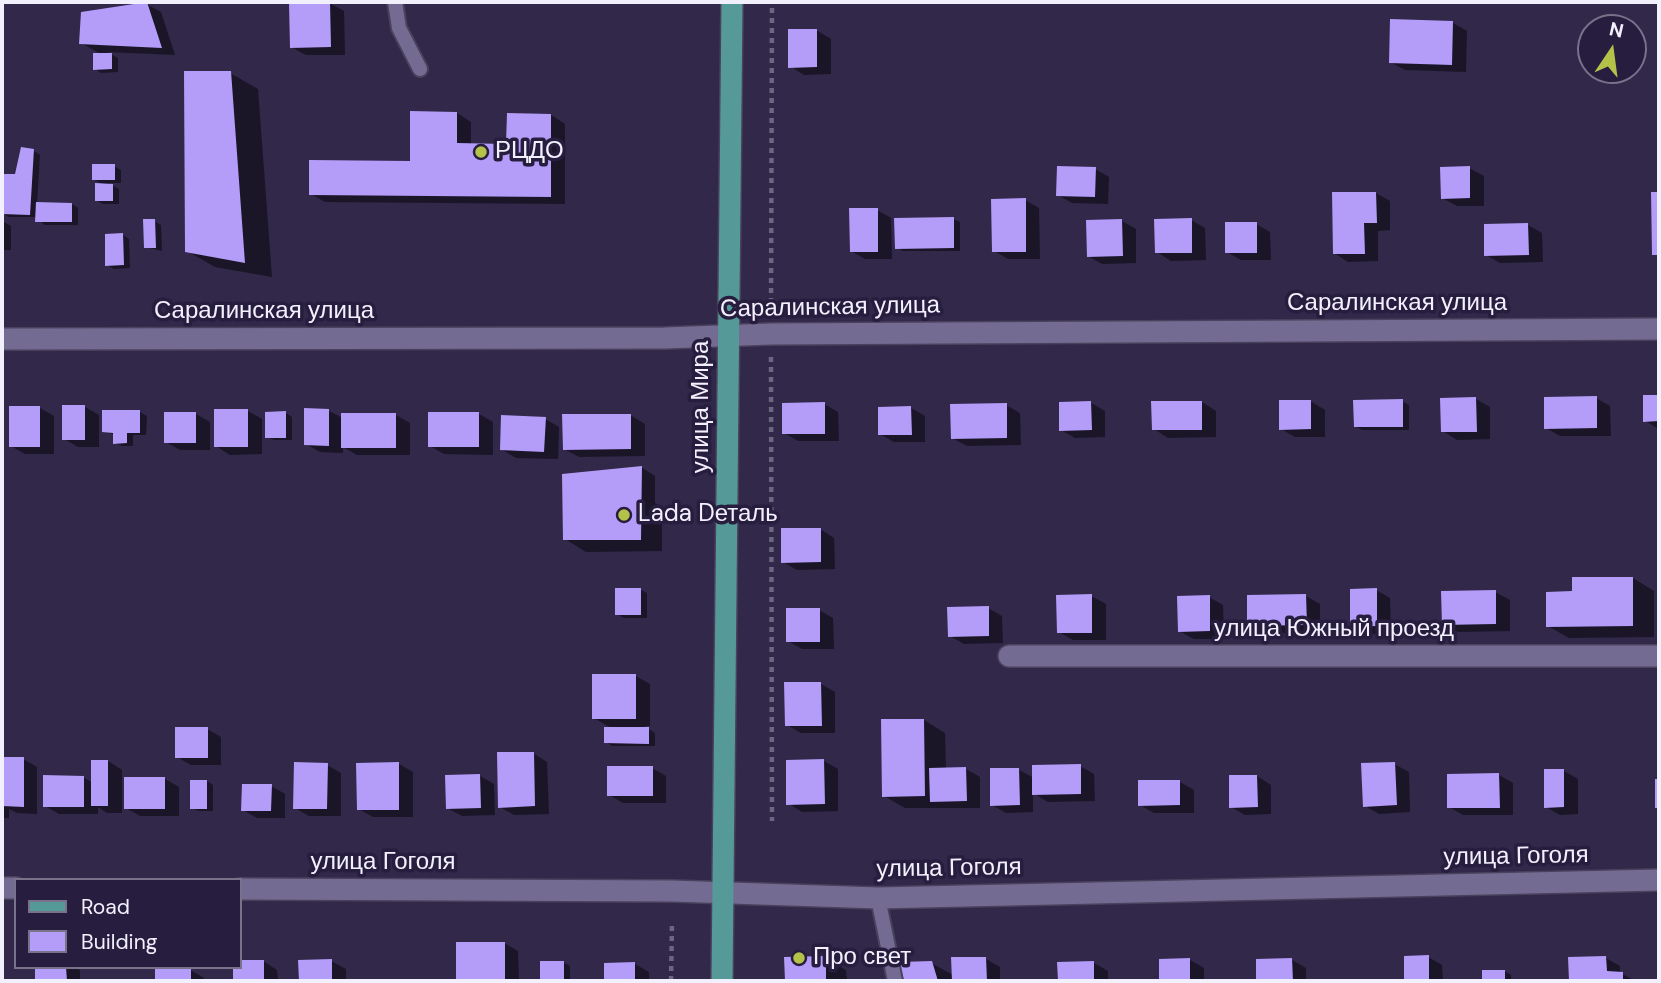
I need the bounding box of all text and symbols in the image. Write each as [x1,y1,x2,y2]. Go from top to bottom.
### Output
north arrow [1577,14,1647,84]
text: N [1607,16,1626,44]
place label: РЦДО [495,138,564,166]
marker: РЦДО [473,144,489,160]
street label: Саралинская улица [1287,290,1507,318]
street label: Саралинская улица [720,292,940,324]
street label: Саралинская улица [154,298,374,326]
street label: улица Мира [688,341,716,473]
place label: Lada Dеталь [638,501,778,529]
marker: Lada Dеталь [616,507,632,523]
street label: улица Южный проезд [1214,616,1454,644]
street label: улица Гоголя [1443,841,1589,873]
street label: улица Гоголя [310,849,456,877]
street label: улица Гоголя [876,853,1022,885]
legend [14,878,242,969]
text: Road [81,893,130,921]
text: Building [81,928,157,956]
place label: Про свет [813,944,911,972]
marker: Про свет [791,950,807,966]

